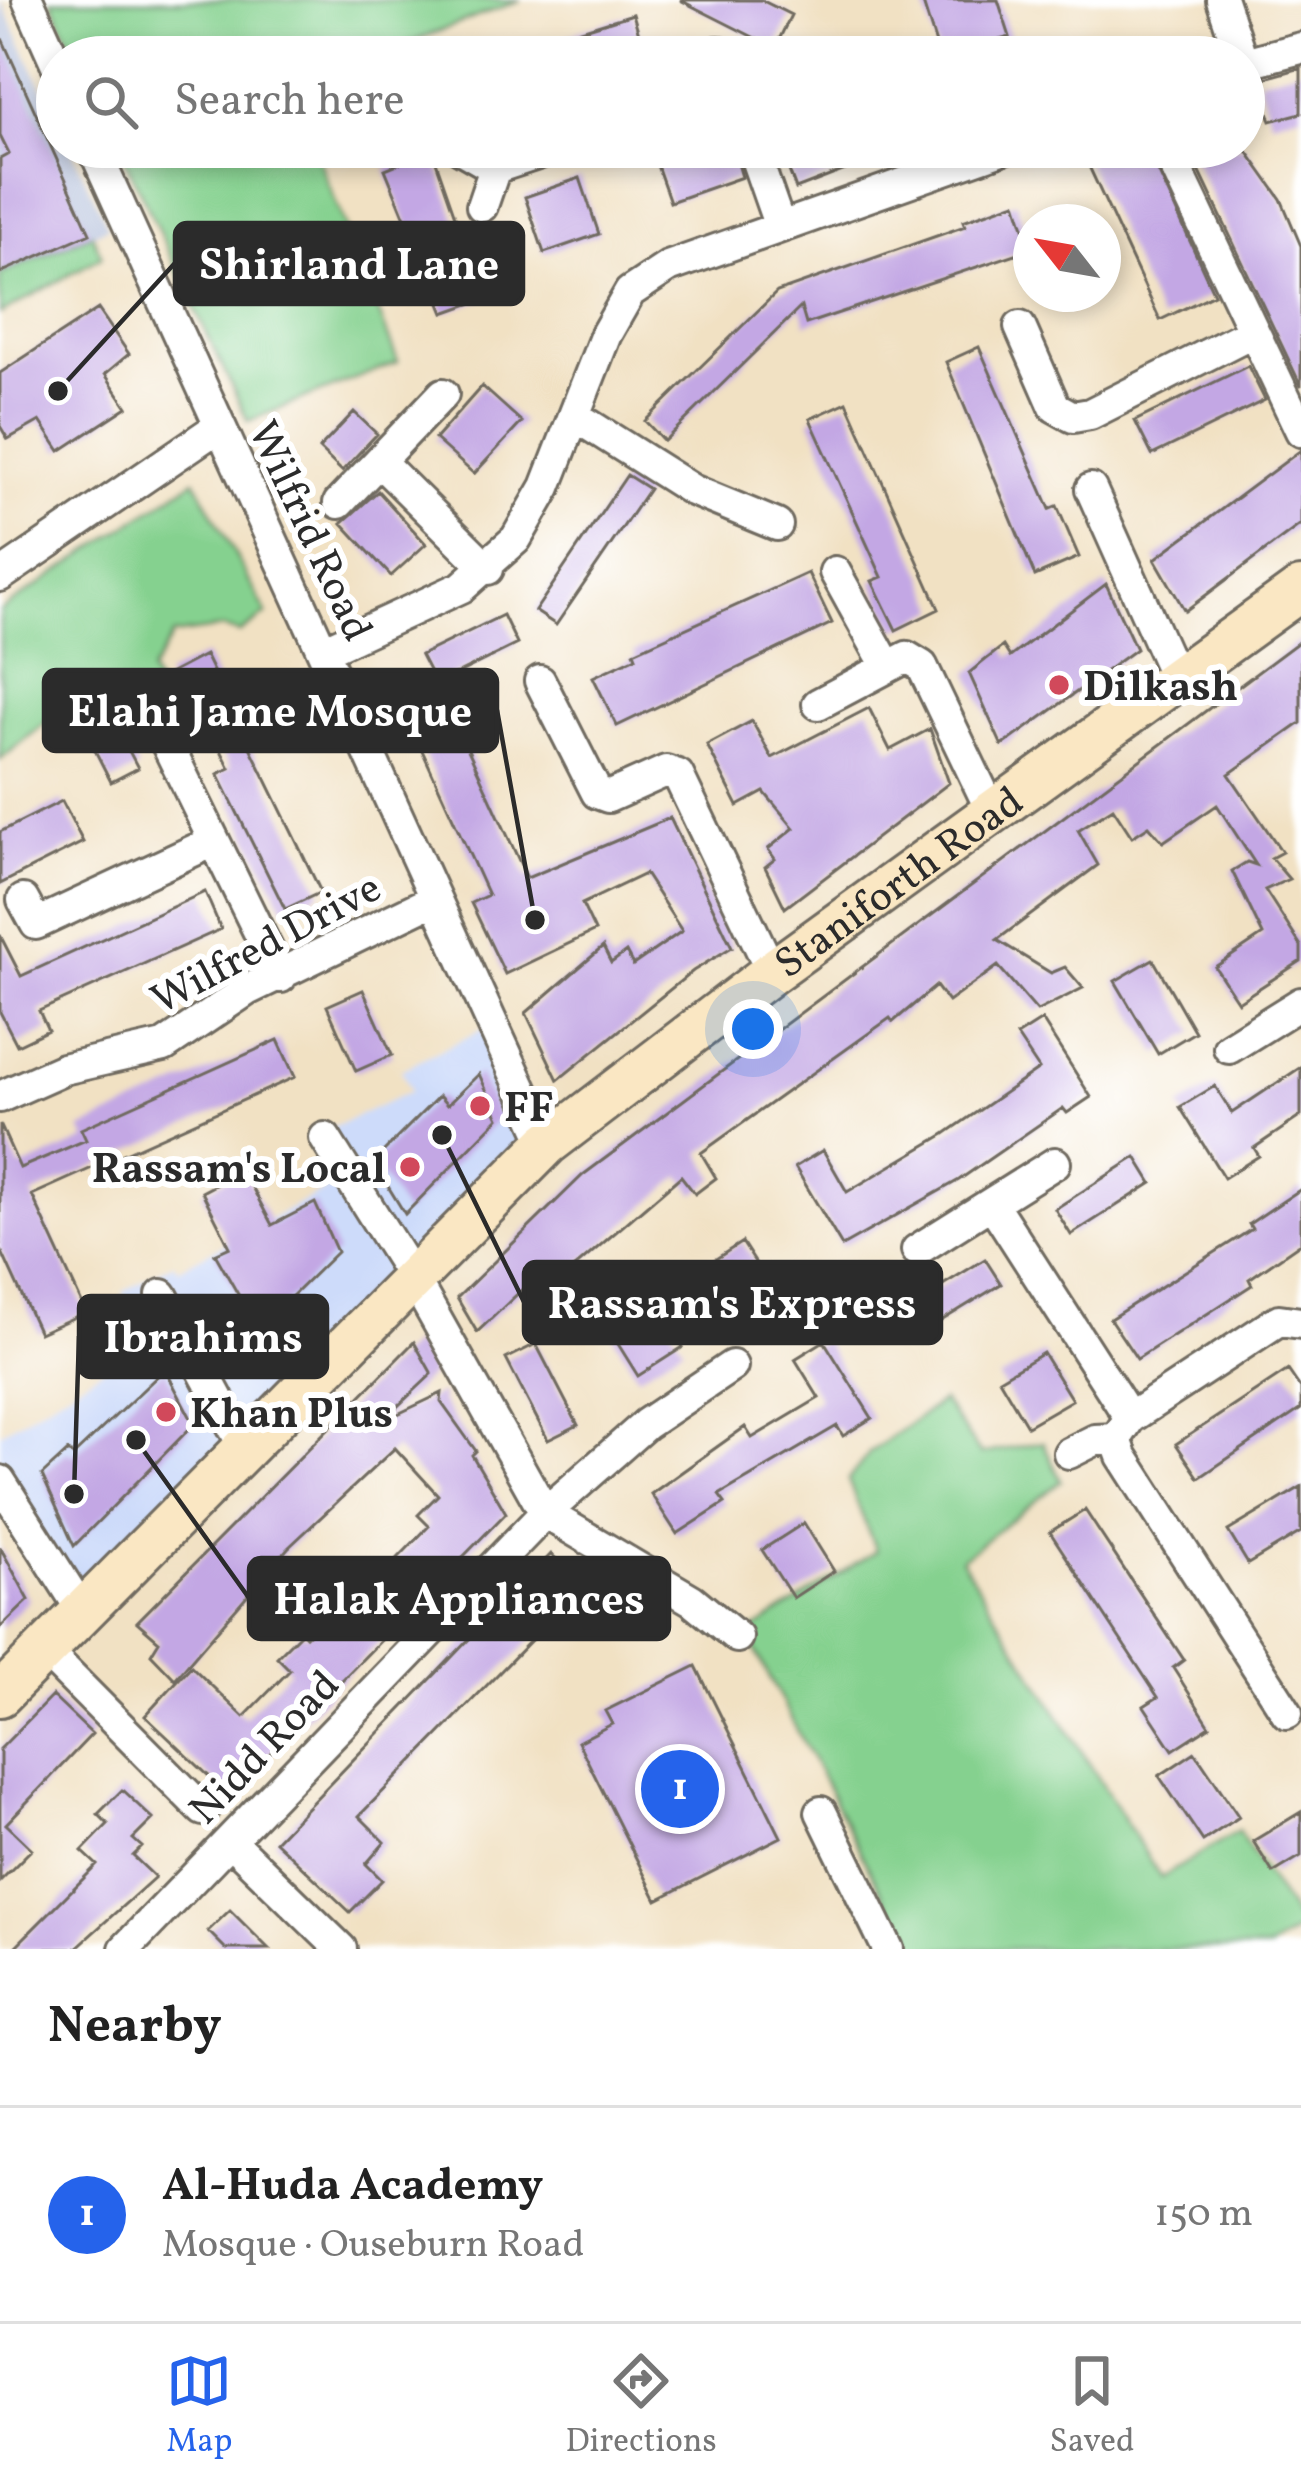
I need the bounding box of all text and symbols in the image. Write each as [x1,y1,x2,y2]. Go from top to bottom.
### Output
search box [36,36,1265,168]
icon: search [78,69,144,135]
text: Search here [174,71,405,134]
north arrow [1013,204,1121,312]
callout: Shirland Lane [175,223,523,304]
text: Shirland Lane [199,236,499,299]
street label: Wilfrid Road [231,412,385,652]
place label: Dilkash [1083,660,1238,719]
callout: Elahi Jame Mosque [44,670,497,751]
marker: Dilkash [1046,672,1072,698]
text: Elahi Jame Mosque [68,683,472,746]
street label: Staniforth Road [764,774,1037,995]
street label: Wilfred Drive [142,861,392,1031]
your location [723,999,783,1059]
place label: FF [504,1081,554,1140]
marker: FF [467,1093,493,1119]
place label: Rassam's Local [92,1142,386,1201]
marker: Rassam's Local [397,1154,423,1180]
callout: Rassam's Express [524,1262,941,1343]
text: Rassam's Express [547,1275,917,1338]
callout: Ibrahims [79,1296,327,1377]
text: Ibrahims [103,1309,303,1372]
place label: Khan Plus [190,1387,393,1446]
marker: Khan Plus [153,1399,179,1425]
callout: Halak Appliances [249,1558,669,1639]
text: Halak Appliances [273,1571,645,1634]
street label: Nidd Road [177,1659,355,1840]
pin: 1 [641,1744,719,1834]
text: Nearby [48,1992,222,2063]
text: Al-Huda Academy [162,2156,543,2219]
text: 1 [79,2188,95,2242]
text: 150 m [1154,2188,1253,2242]
text: Mosque · Ouseburn Road [162,2219,585,2273]
tab: Map [166,2348,233,2466]
tab: Directions [565,2348,717,2466]
tab: Saved [1050,2348,1135,2466]

